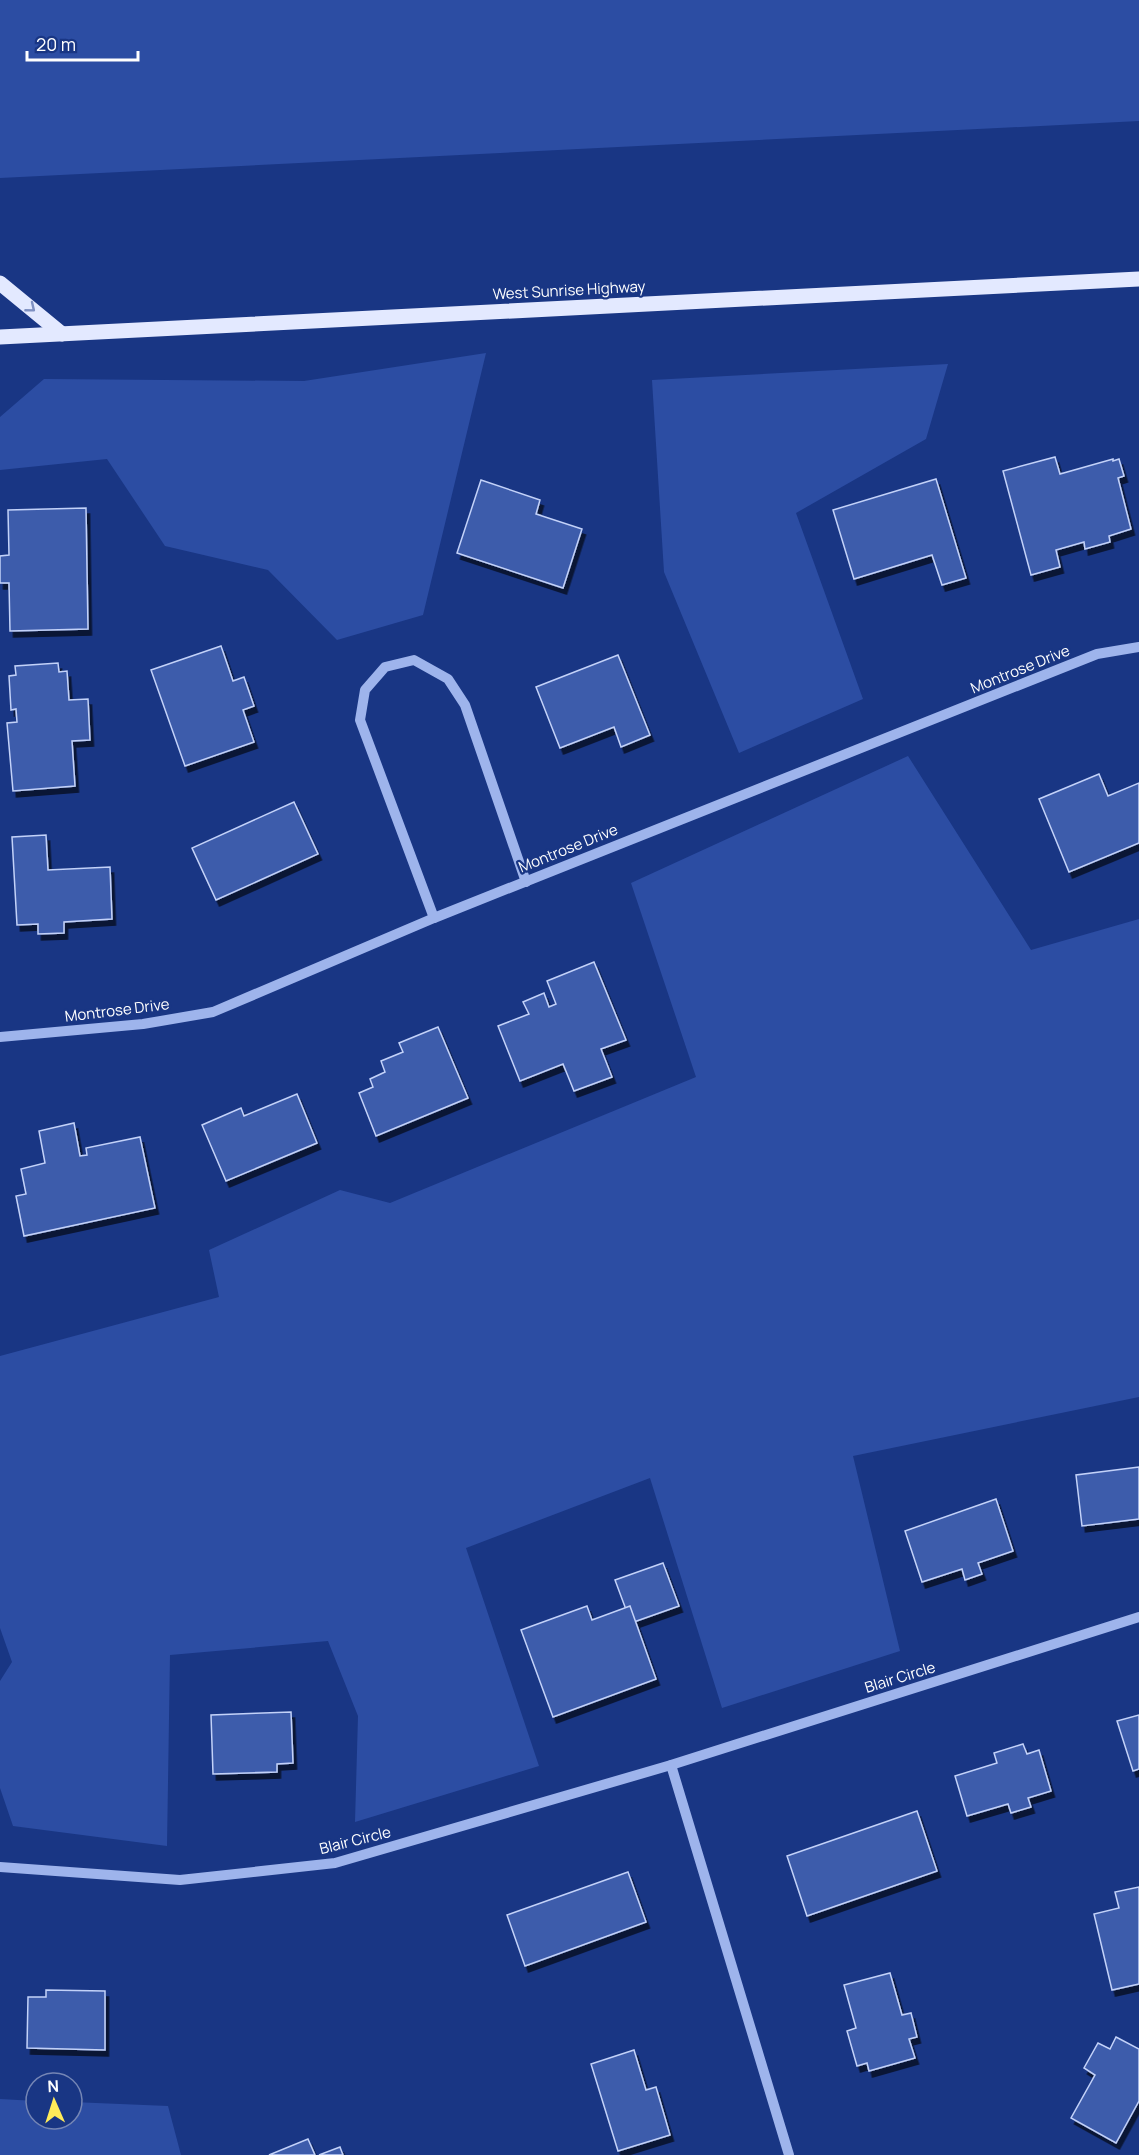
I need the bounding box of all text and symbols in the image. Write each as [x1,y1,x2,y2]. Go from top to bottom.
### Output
scale bar [27,24,138,62]
text: 20 m [36,32,76,56]
street label: West Sunrise Highway [492,276,646,304]
one-way arrow [24,301,35,312]
street label: Montrose Drive [967,639,1073,698]
street label: Montrose Drive [515,818,621,877]
street label: Montrose Drive [64,993,171,1027]
street label: Blair Circle [862,1656,938,1698]
street label: Blair Circle [317,1821,393,1859]
north arrow [24,2071,84,2131]
text: N [47,2075,60,2097]

